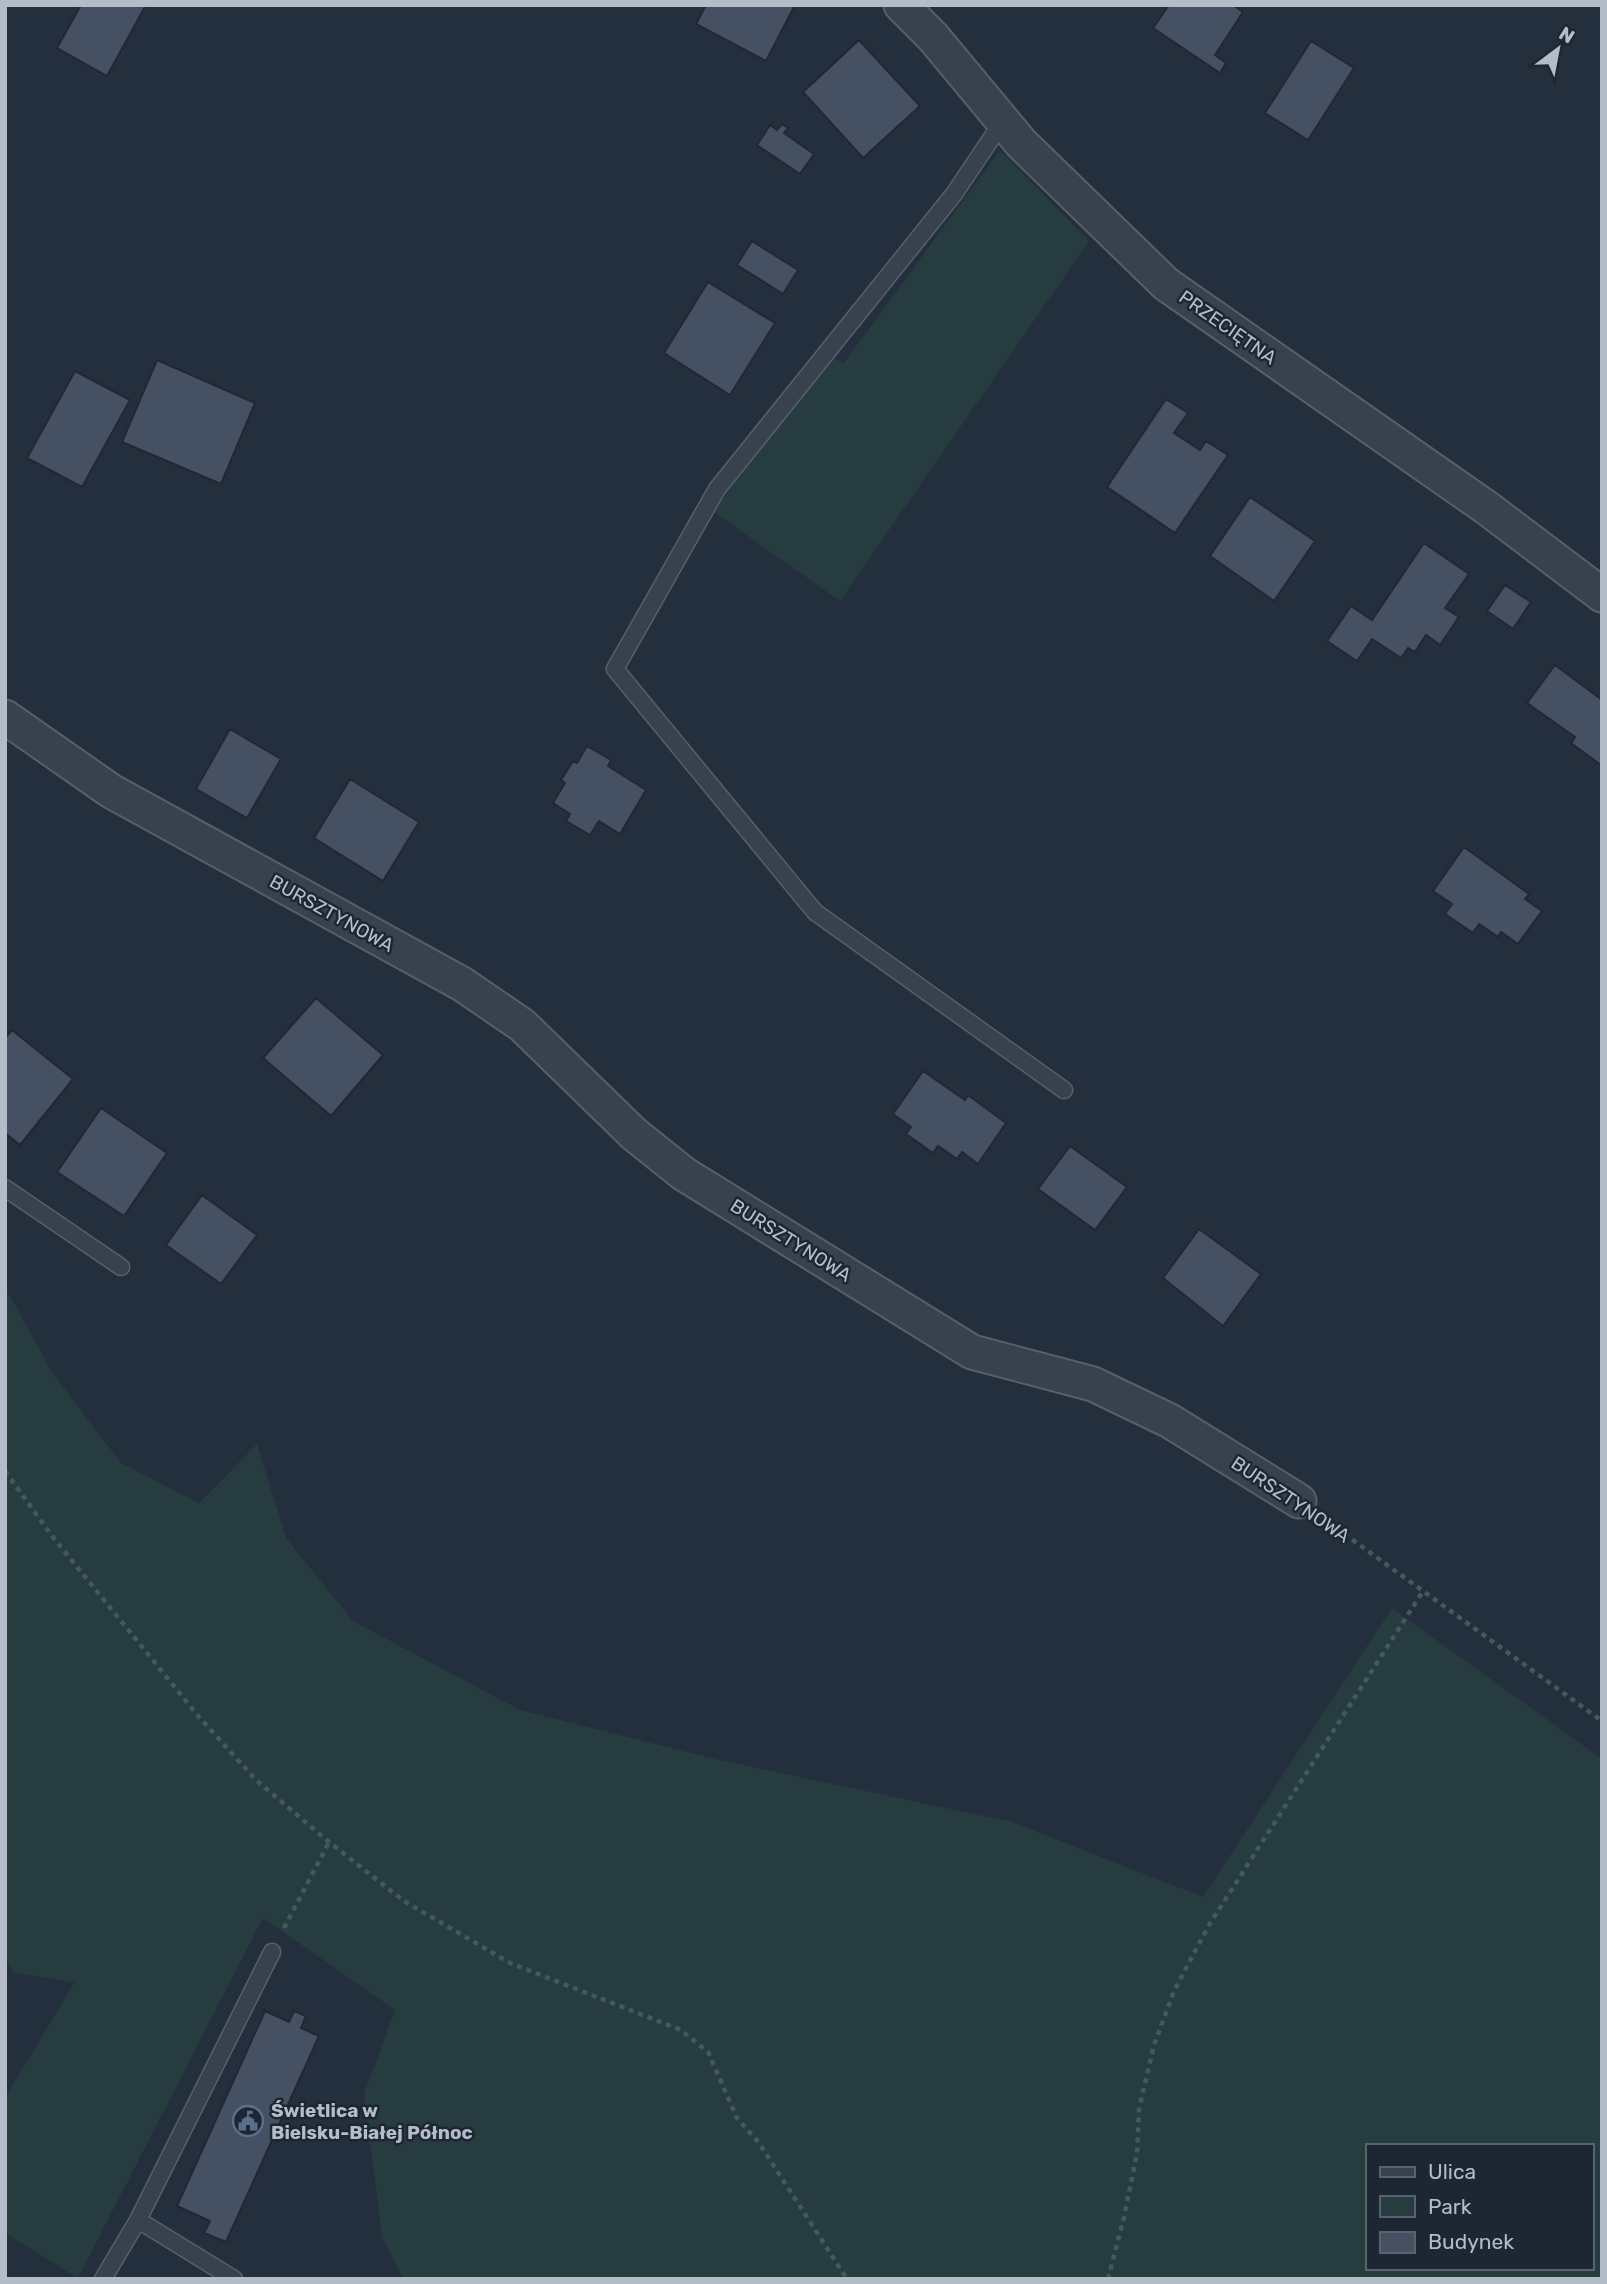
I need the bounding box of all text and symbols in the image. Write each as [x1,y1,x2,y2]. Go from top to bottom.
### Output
north arrow [1523,14,1593,84]
text: N [1555,22,1579,48]
street label: PRZECIĘTNA [1175,285,1281,370]
street label: BURSZTYNOWA [266,870,398,957]
street label: BURSZTYNOWA [726,1194,856,1287]
street label: BURSZTYNOWA [1227,1451,1355,1548]
place label: Świetlica w Bielsku-Białej Północ [271,2099,473,2144]
public building icon: Świetlica w Bielsku-Białej Północ [231,2104,265,2138]
legend [1366,2144,1593,2270]
text: Ulica [1428,2159,1476,2184]
text: Park [1428,2194,1472,2219]
text: Budynek [1428,2229,1514,2254]

